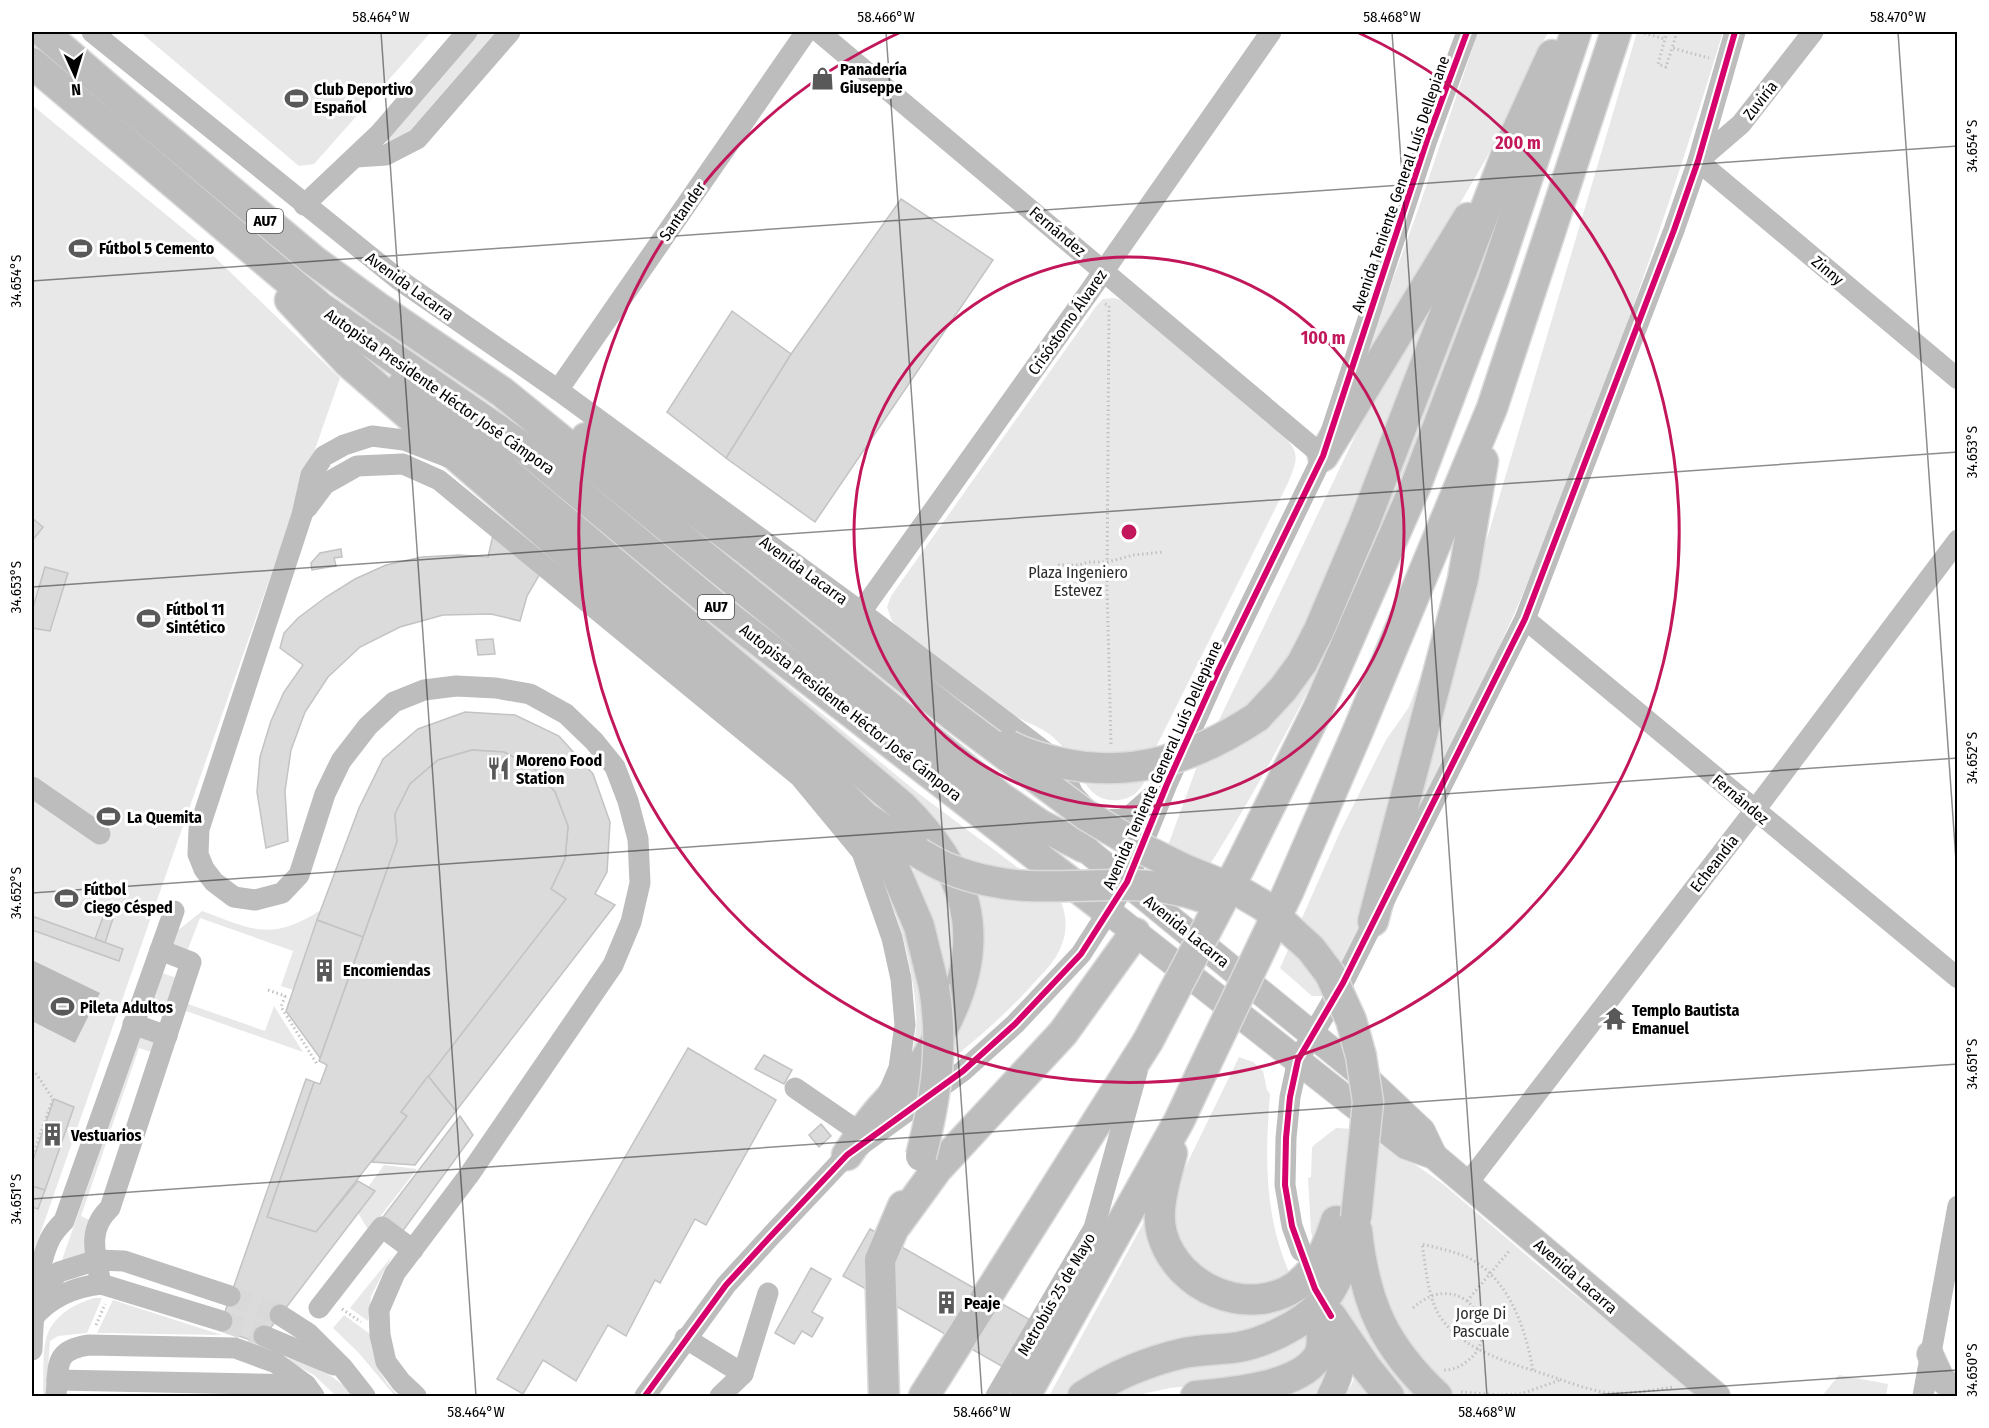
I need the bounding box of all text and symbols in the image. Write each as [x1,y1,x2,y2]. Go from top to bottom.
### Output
text: 58.464°W [352,8,410,26]
text: 58.466°W [857,8,915,26]
text: 58.468°W [1363,8,1421,26]
text: 58.470°W [1870,8,1926,26]
north arrow [45,45,105,105]
street label: Avenida Teniente General Luís Dellepiane [1348,53,1453,315]
place label: Panadería Giuseppe [840,60,907,97]
shop icon: Panadería Giuseppe [809,65,835,91]
street label: Zuviría [1739,77,1782,124]
text: N [71,80,81,99]
place label: Club Deportivo Español [314,80,414,117]
sports icon: Club Deportivo Español [283,85,309,111]
text: 34.654°S [1963,120,1981,172]
text: 200 m [1494,132,1541,154]
street label: Santander [655,178,710,244]
street label: Fernández [1026,202,1090,260]
road number: AU7 [247,209,283,233]
sports icon: Fútbol 5 Cemento [68,235,94,261]
place label: Fútbol 5 Cemento [99,239,215,258]
street label: Avenida Lacarra [362,248,457,325]
street label: Zinny [1808,252,1848,290]
text: 34.654°S [7,255,25,307]
street label: Crisóstomo Álvarez [1024,266,1111,378]
street label: Autopista Presidente Héctor José Cámpora [321,304,558,479]
text: 100 m [1301,327,1345,349]
text: 34.653°S [1963,426,1981,478]
centre of rings [1119,522,1139,542]
street label: Avenida Lacarra [756,532,851,609]
text: 34.653°S [7,561,25,613]
park label: Plaza Ingeniero Estevez [1028,563,1128,600]
road number: AU7 [698,595,734,619]
place label: Fútbol 11 Sintético [166,600,226,637]
sports icon: Fútbol 11 Sintético [135,605,161,631]
street label: Autopista Presidente Héctor José Cámpora [736,620,966,805]
street label: Avenida Teniente General Luís Dellepiane [1099,638,1226,892]
text: 34.652°S [1963,732,1981,784]
place label: Moreno Food Station [516,751,602,788]
restaurant icon: Moreno Food Station [485,756,511,782]
street label: Fernández [1709,770,1773,828]
sports icon: La Quemita [96,804,122,830]
place label: La Quemita [127,808,202,827]
street label: Echeandía [1686,831,1743,896]
text: 34.652°S [7,867,25,919]
place label: Fútbol Ciego Césped [84,880,173,917]
sports icon: Fútbol Ciego Césped [53,885,79,911]
street label: Avenida Lacarra [1140,891,1233,972]
building icon: Encomiendas [312,957,338,983]
place label: Encomiendas [343,961,430,980]
sports icon: Pileta Adultos [49,994,75,1020]
place label: Pileta Adultos [80,998,173,1017]
place label: Templo Bautista Emanuel [1632,1001,1740,1038]
temple icon: Templo Bautista Emanuel [1601,1006,1627,1032]
text: 34.651°S [1963,1039,1981,1089]
building icon: Vestuarios [40,1122,66,1148]
place label: Vestuarios [70,1126,142,1145]
text: 34.651°S [7,1174,25,1224]
street label: Metrobús 25 de Mayo [1014,1230,1099,1359]
street label: Avenida Lacarra [1530,1235,1621,1318]
building icon: Peaje [933,1290,959,1316]
place label: Peaje [964,1294,1000,1313]
park label: Jorge Di Pascuale [1453,1304,1510,1341]
text: 34.650°S [1963,1343,1981,1397]
text: 58.464°W [447,1403,505,1421]
text: 58.466°W [953,1403,1011,1421]
text: 58.468°W [1458,1403,1516,1421]

